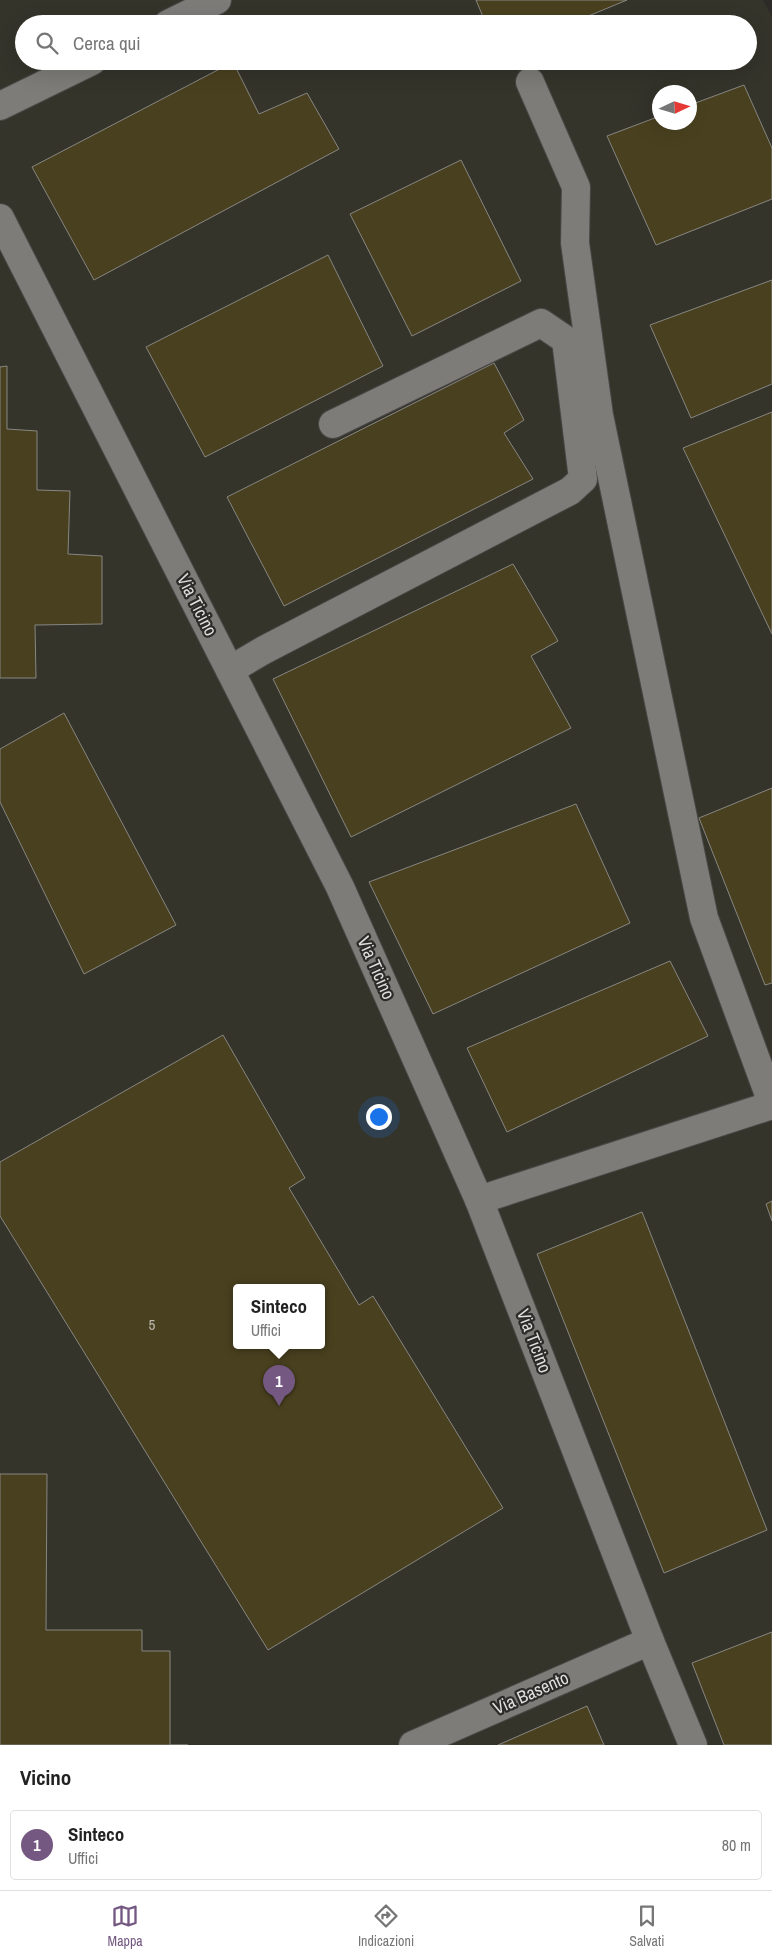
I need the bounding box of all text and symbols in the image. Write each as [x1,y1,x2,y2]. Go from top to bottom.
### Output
search box [15,15,757,70]
icon: search [33,29,61,57]
text: Cerca qui [73,30,141,56]
north arrow [652,85,697,130]
street label: Via Ticino [171,569,224,640]
street label: Via Ticino [352,932,401,1003]
your location [366,1104,392,1130]
popup [233,1284,325,1349]
text: Sinteco [251,1293,307,1319]
street label: Via Ticino [511,1305,558,1376]
house number: 5 [149,1314,156,1335]
text: Uffici [251,1319,281,1341]
pin: 1 [263,1365,295,1406]
street label: Via Basento [489,1665,573,1720]
text: Vicino [20,1763,71,1792]
text: Sinteco [68,1821,124,1847]
text: 1 [33,1834,41,1856]
text: 80 m [722,1834,751,1856]
text: Uffici [68,1847,98,1869]
tab: Mappa [108,1902,143,1950]
tab: Indicazioni [358,1902,414,1950]
tab: Salvati [629,1902,664,1950]

